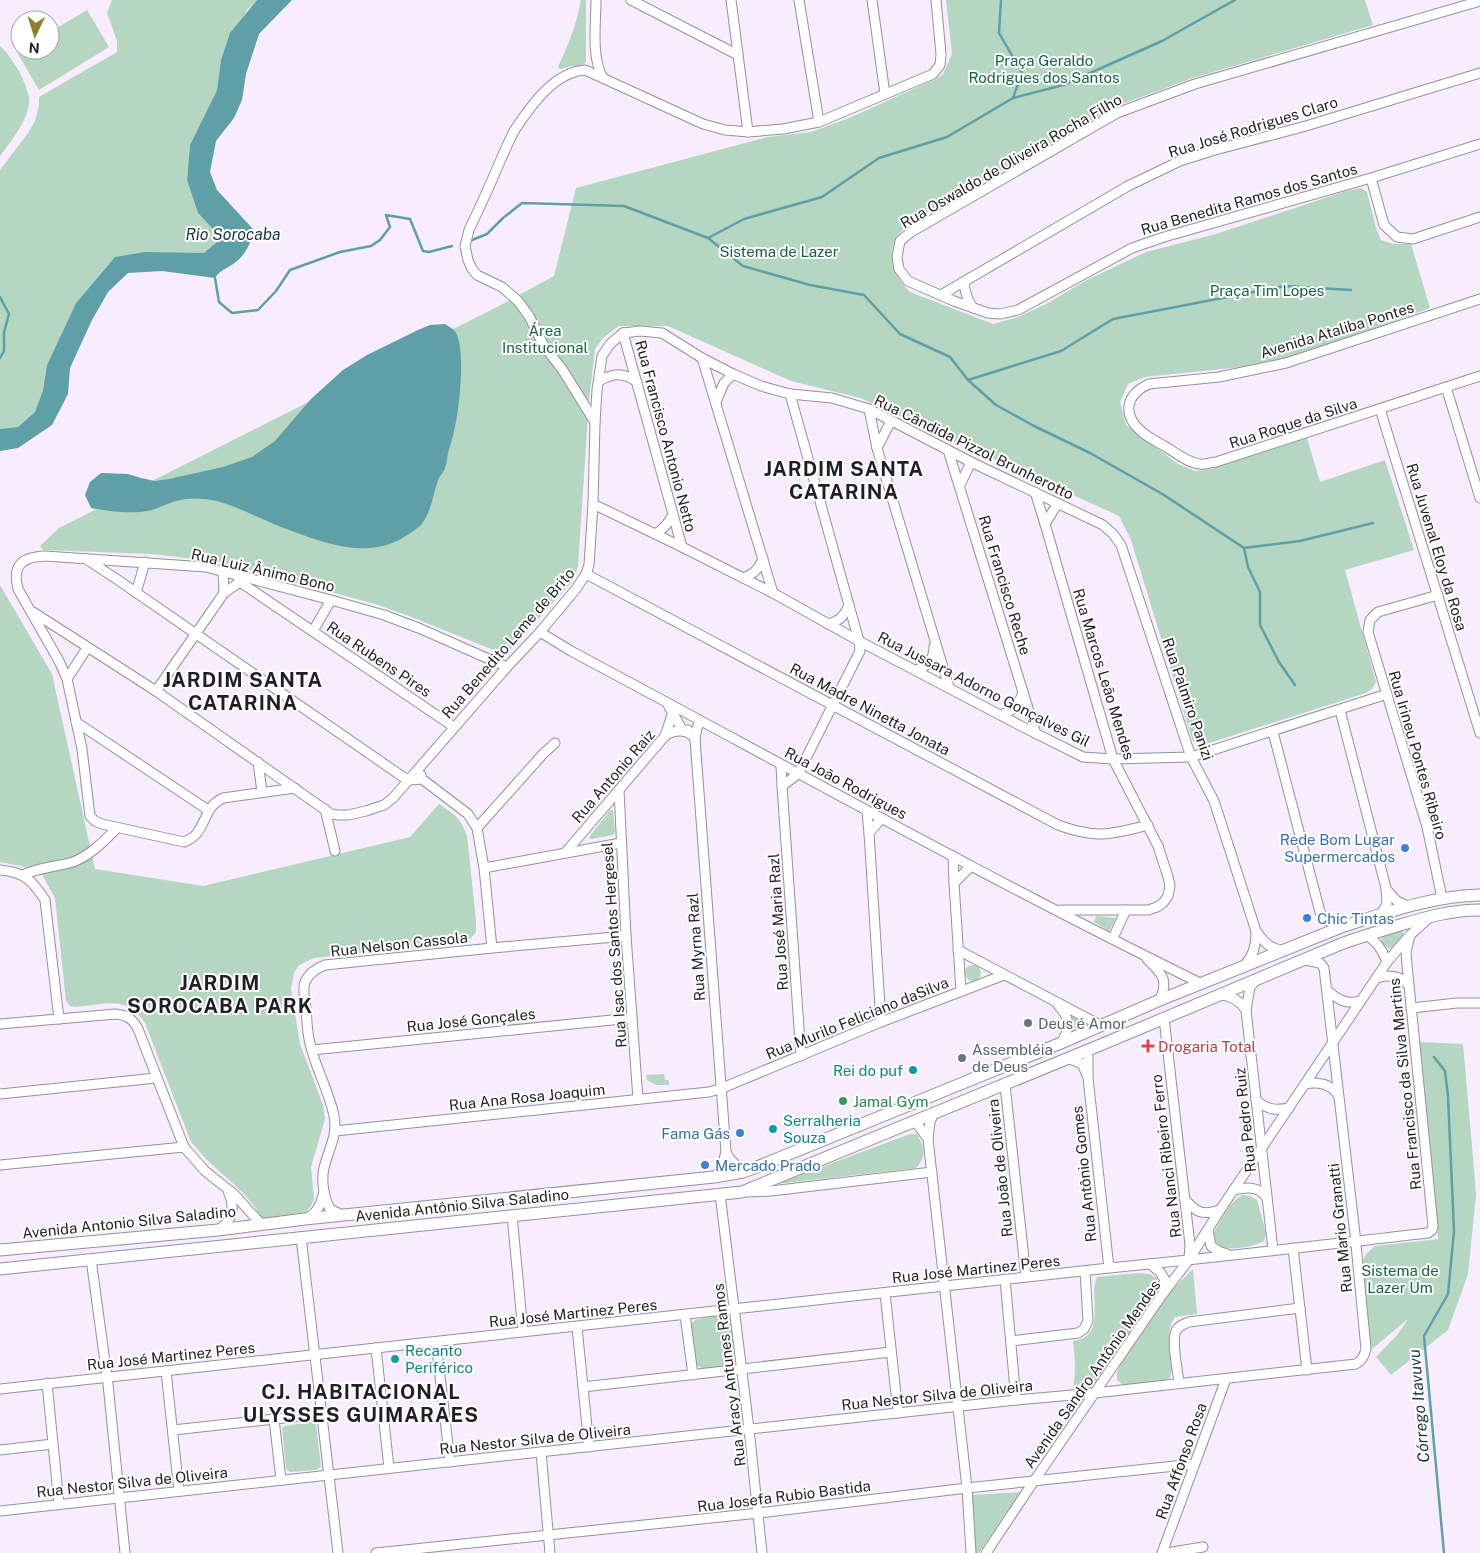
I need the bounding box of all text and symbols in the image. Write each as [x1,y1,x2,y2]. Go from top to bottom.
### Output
north arrow [10,10,60,60]
text: N [28,40,40,56]
park label: Praça Geraldo Rodrigues dos Santos [968,52,1120,86]
street label: Rua Oswaldo de Oliveira Rocha Filho [897,90,1125,232]
street label: Rua José Rodrigues Claro [1166,93,1340,161]
street label: Rua Benedita Ramos dos Santos [1139,160,1359,238]
water label: Rio Sorocaba [186,225,280,244]
park label: Sistema de Lazer [719,243,839,260]
park label: Praça Tim Lopes [1210,282,1324,299]
street label: Avenida Ataliba Pontes [1258,299,1416,361]
park label: Área Institucional [502,322,588,356]
street label: Rua Francisco Antonio Netto [632,338,700,534]
street label: Rua Cândida Pizzol Brunherotto [872,391,1076,503]
street label: Rua Roque da Silva [1227,394,1359,452]
district label: JARDIM SANTA CATARINA [764,457,924,504]
street label: Rua Juvenal Eloy da Rosa [1403,461,1471,633]
street label: Rua Francisco Reche [976,513,1034,657]
street label: Rua Luiz Ânimo Bono [190,545,336,595]
street label: Rua Benedito Leme de Brito [438,564,578,722]
street label: Rua Marcos Leão Mendes [1070,586,1138,762]
street label: Rua Rubens Pires [324,618,434,700]
street label: Rua Jussara Adorno Gonçalves Gil [875,628,1093,750]
street label: Rua Palmiro Panizi [1159,636,1217,762]
street label: Rua Madre Ninetta Jonata [787,660,953,758]
district label: JARDIM SANTA CATARINA [163,668,323,715]
street label: Rua Irineu Pontes Ribeiro [1386,669,1450,841]
street label: Rua Antonio Raiz [568,726,658,826]
street label: Rua João Rodrigues [782,744,910,822]
place label: Rede Bom Lugar Supermercados [1280,831,1395,865]
street label: Rua Isac dos Santos Hergesel [598,841,630,1049]
marker: Rede Bom Lugar Supermercados [1399,842,1411,854]
street label: Rua José Maria Razl [765,853,791,991]
street label: Rua Myrna Razl [684,892,708,1002]
place label: Chic Tintas [1317,910,1394,927]
marker: Chic Tintas [1301,912,1313,924]
street label: Rua Nelson Cassola [330,928,468,960]
district label: JARDIM SOROCABA PARK [127,971,313,1018]
street label: Rua Murilo Feliciano daSilva [763,973,951,1063]
street label: Rua Francisco da Silva Martins [1385,977,1425,1191]
street label: Rua José Gonçales [406,1005,536,1035]
place label: Deus é Amor [1038,1015,1127,1032]
marker: Deus é Amor [1022,1017,1034,1029]
place label: Drogaria Total [1158,1038,1256,1055]
marker: Drogaria Total [1142,1040,1154,1052]
place label: Assembléia de Deus [972,1041,1053,1075]
marker: Assembléia de Deus [956,1052,968,1064]
place label: Rei do puf [833,1062,903,1079]
marker: Rei do puf [907,1064,919,1076]
street label: Rua Pedro Ruiz [1231,1067,1259,1173]
street label: Rua Nanci Ribeiro Ferro [1148,1073,1184,1239]
street label: Rua Ana Rosa Joaquim [448,1080,606,1114]
place label: Jamal Gym [853,1093,929,1110]
marker: Jamal Gym [837,1095,849,1107]
street label: Rua João de Oliveira [984,1098,1016,1238]
street label: Rua Antônio Gomes [1068,1105,1100,1243]
place label: Serralheria Souza [783,1112,861,1146]
marker: Serralheria Souza [767,1123,779,1135]
place label: Fama Gás [661,1125,730,1142]
marker: Fama Gás [734,1127,746,1139]
place label: Mercado Prado [715,1157,821,1174]
marker: Mercado Prado [699,1159,711,1171]
street label: Rua Mario Granatti [1325,1162,1355,1294]
street label: Avenida Antônio Silva Saladino [354,1185,570,1225]
street label: Avenida Antonio Silva Saladino [21,1202,237,1242]
street label: Rua José Martinez Peres [891,1252,1061,1286]
park label: Sistema de Lazer Um [1361,1262,1439,1296]
street label: Avenida Sandro Antônio Mendes [1020,1277,1164,1471]
street label: Rua Aracy Antunes Ramos [709,1283,749,1467]
street label: Rua José Martinez Peres [488,1296,658,1330]
street label: Rua José Martinez Peres [86,1339,256,1373]
place label: Recanto Periférico [405,1342,473,1376]
water label: Córrego Itavuvu [1405,1349,1433,1463]
marker: Recanto Periférico [389,1353,401,1365]
street label: Rua Nestor Silva de Oliveira [840,1376,1034,1414]
district label: CJ. HABITACIONAL ULYSSES GUIMARÃES [243,1380,479,1427]
street label: Rua Affonso Rosa [1152,1400,1210,1522]
street label: Rua Nestor Silva de Oliveira [438,1420,632,1458]
street label: Rua Nestor Silva de Oliveira [35,1463,229,1501]
street label: Rua Josefa Rubio Bastida [696,1477,872,1515]

